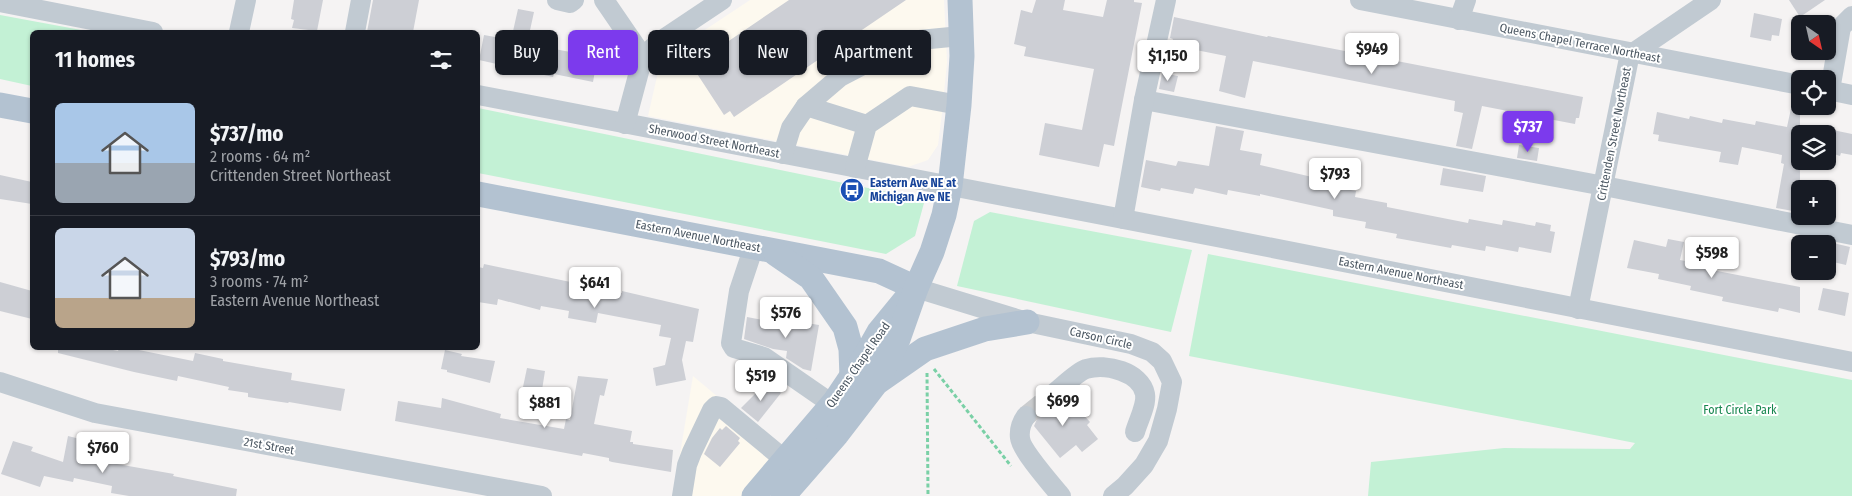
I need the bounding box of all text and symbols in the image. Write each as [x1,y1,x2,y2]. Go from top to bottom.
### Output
north arrow [1791,15,1836,60]
map controls [1791,15,1836,280]
street label: Queens Chapel Terrace Northeast [1498,21,1662,65]
chip: Buy [495,30,558,75]
chip: Rent [568,30,638,75]
chip: Filters [648,30,729,75]
chip: New [739,30,807,75]
chip: Apartment [817,30,931,75]
pin: $949 [1342,32,1402,75]
pin: $1,150 [1127,39,1209,82]
text: $949 [1356,39,1388,58]
icon: filters [427,46,455,74]
text: $1,150 [1148,46,1188,65]
text: 11 homes [55,47,135,73]
street label: Crittenden Street Northeast [1594,66,1634,202]
button: locate [1791,70,1836,115]
pin: $737 [1498,110,1558,153]
text: $737 [1514,117,1542,136]
text: $737/mo [210,121,283,147]
street label: Sherwood Street Northeast [647,121,781,161]
icon: home [95,123,155,183]
button: layers [1791,125,1836,170]
text: 2 rooms · 64 m² [210,147,310,166]
pin: $793 [1305,158,1365,200]
text: $793 [1320,164,1350,183]
text: Crittenden Street Northeast [210,166,391,185]
place label: Eastern Ave NE at Michigan Ave NE [870,176,957,204]
bus stop icon: Eastern Ave NE at Michigan Ave NE [839,177,865,203]
button: + [1791,180,1836,225]
street label: Eastern Avenue Northeast [634,217,762,255]
button: − [1791,235,1836,280]
pin: $598 [1682,236,1742,279]
text: $598 [1696,243,1728,262]
text: $793/mo [210,246,285,272]
icon: home [95,248,155,308]
street label: Eastern Avenue Northeast [1337,254,1465,292]
pin: $641 [565,266,625,309]
text: 3 rooms · 74 m² [210,272,308,291]
text: $641 [580,273,610,292]
text: Eastern Avenue Northeast [210,291,379,310]
pin: $576 [756,296,816,339]
text: $576 [771,303,801,322]
street label: Queens Chapel Road [823,319,893,411]
street label: Carson Circle [1068,324,1134,352]
pin: $519 [731,360,791,402]
text: $519 [746,366,776,385]
pin: $699 [1033,384,1093,427]
pin: $881 [515,386,575,429]
text: $699 [1047,391,1079,410]
text: $881 [529,393,561,412]
park label: Fort Circle Park [1703,403,1777,417]
pin: $760 [73,432,133,474]
street label: 21st Street [243,435,295,457]
text: $760 [87,438,119,457]

